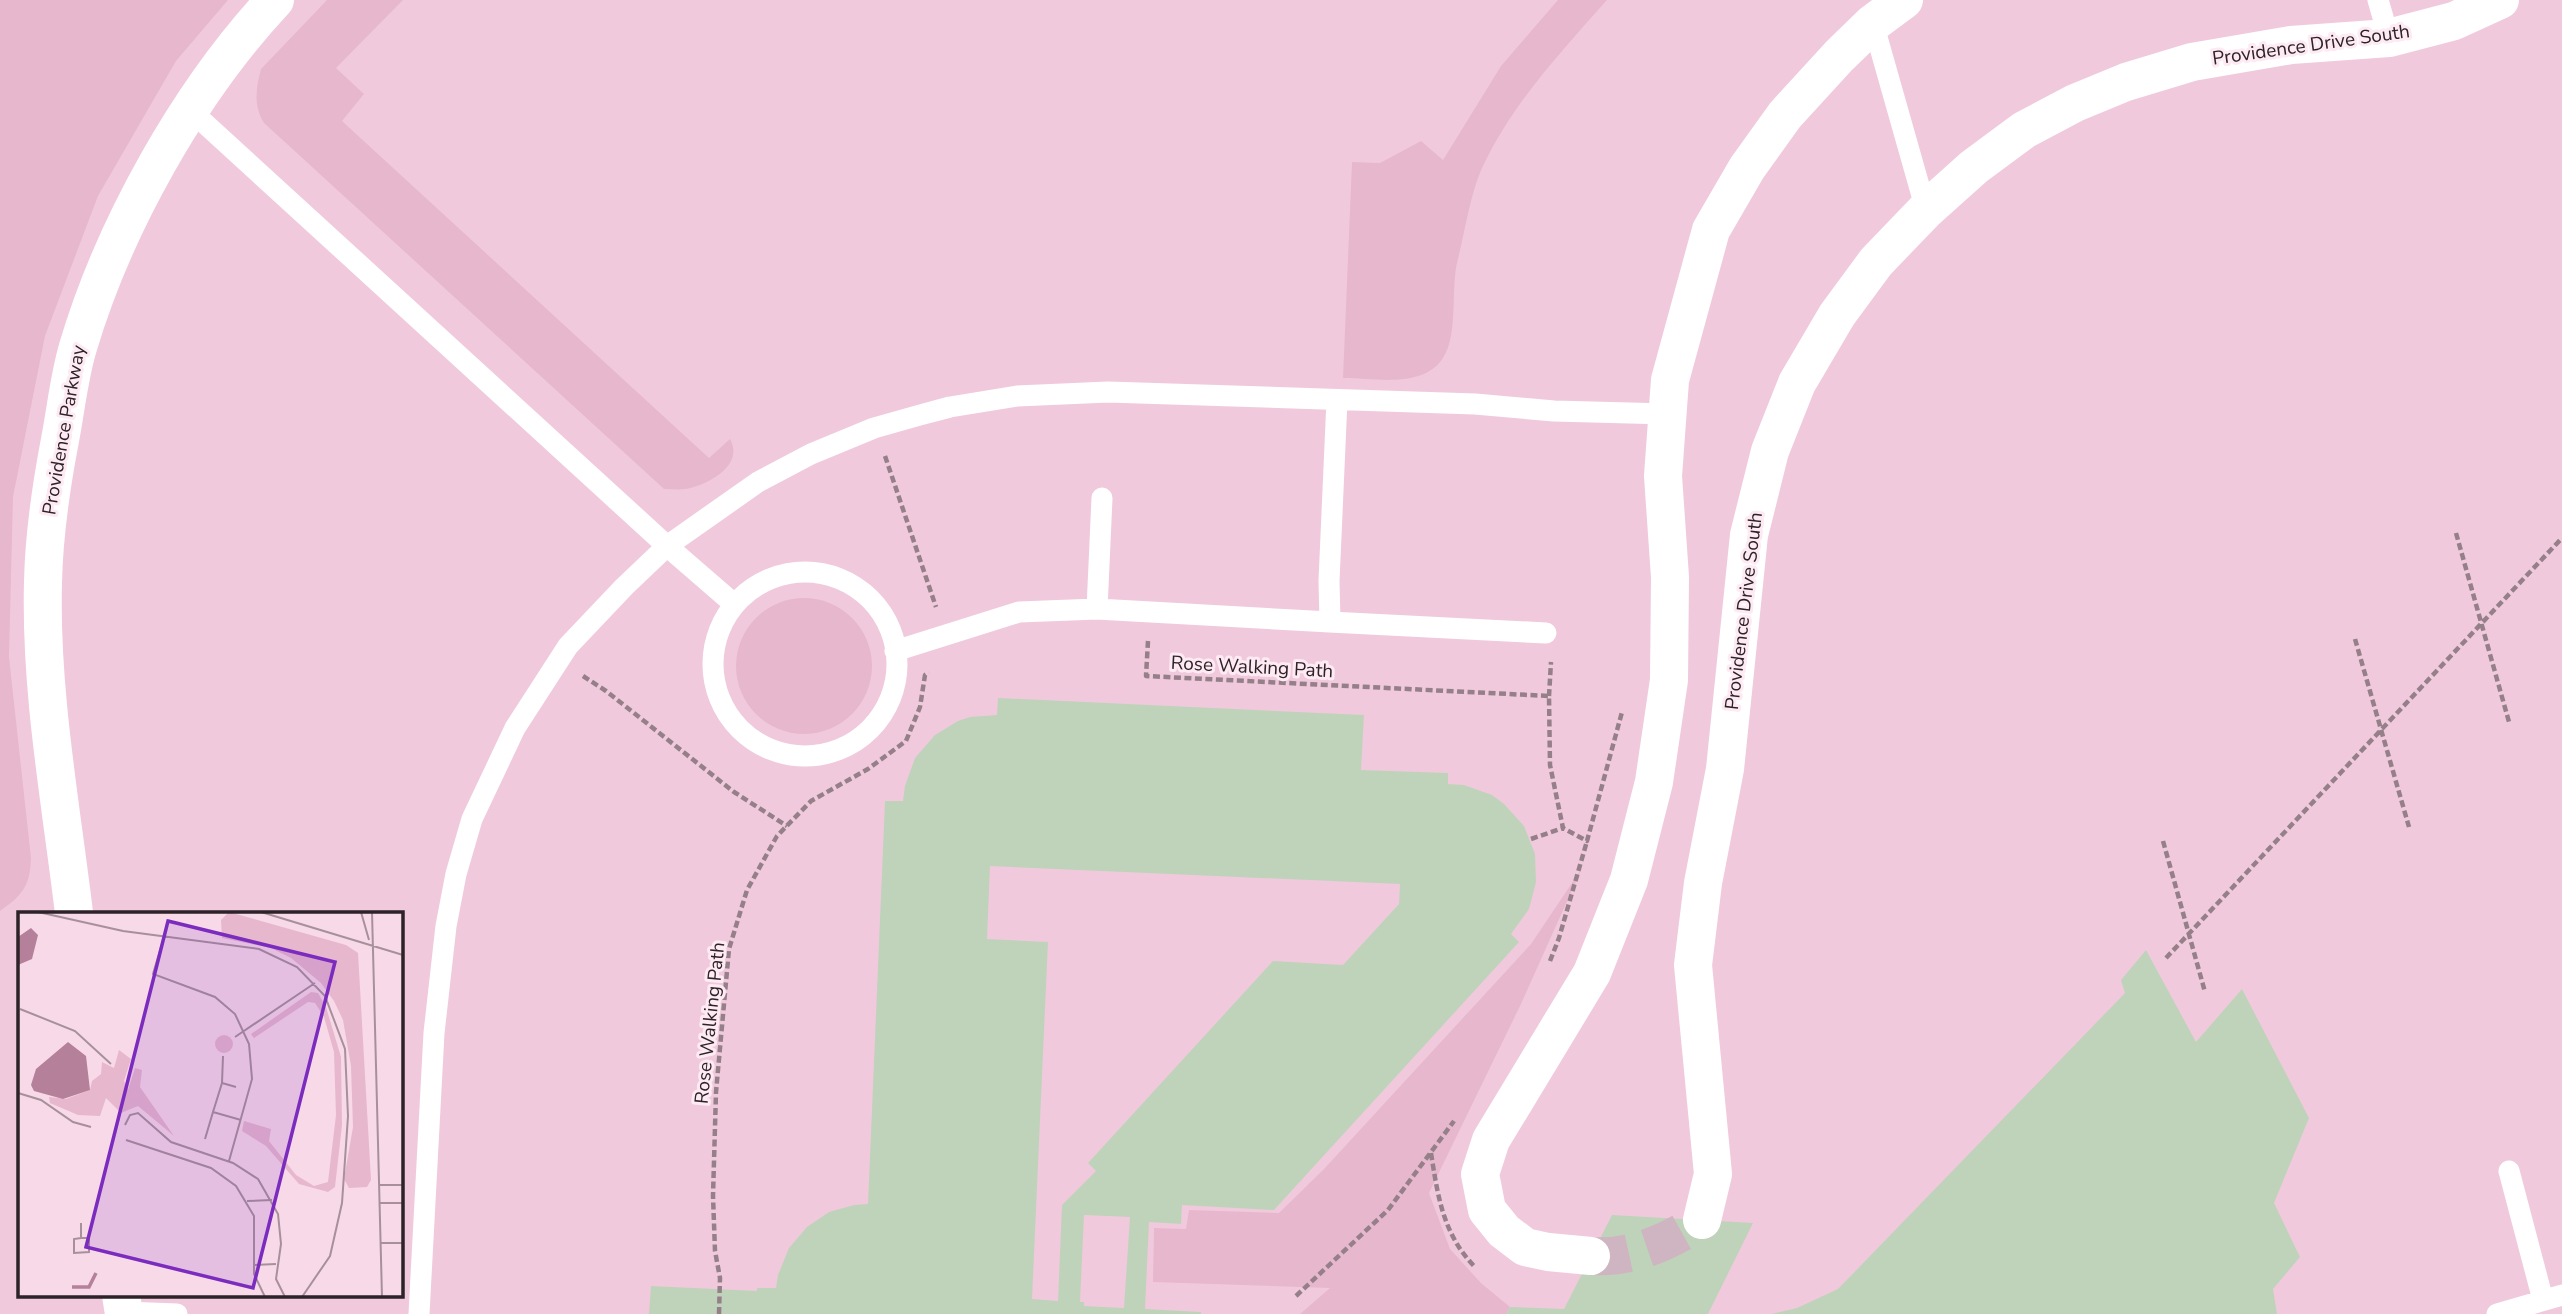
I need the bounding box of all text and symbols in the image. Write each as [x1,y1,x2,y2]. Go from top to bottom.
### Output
street label: Providence Drive South [2211,18,2411,72]
street label: Providence Parkway [36,343,92,517]
street label: Providence Drive South [1719,511,1769,711]
street label: Rose Walking Path [1170,650,1334,684]
inset map [18,912,402,1296]
street label: Rose Walking Path [689,941,731,1105]

